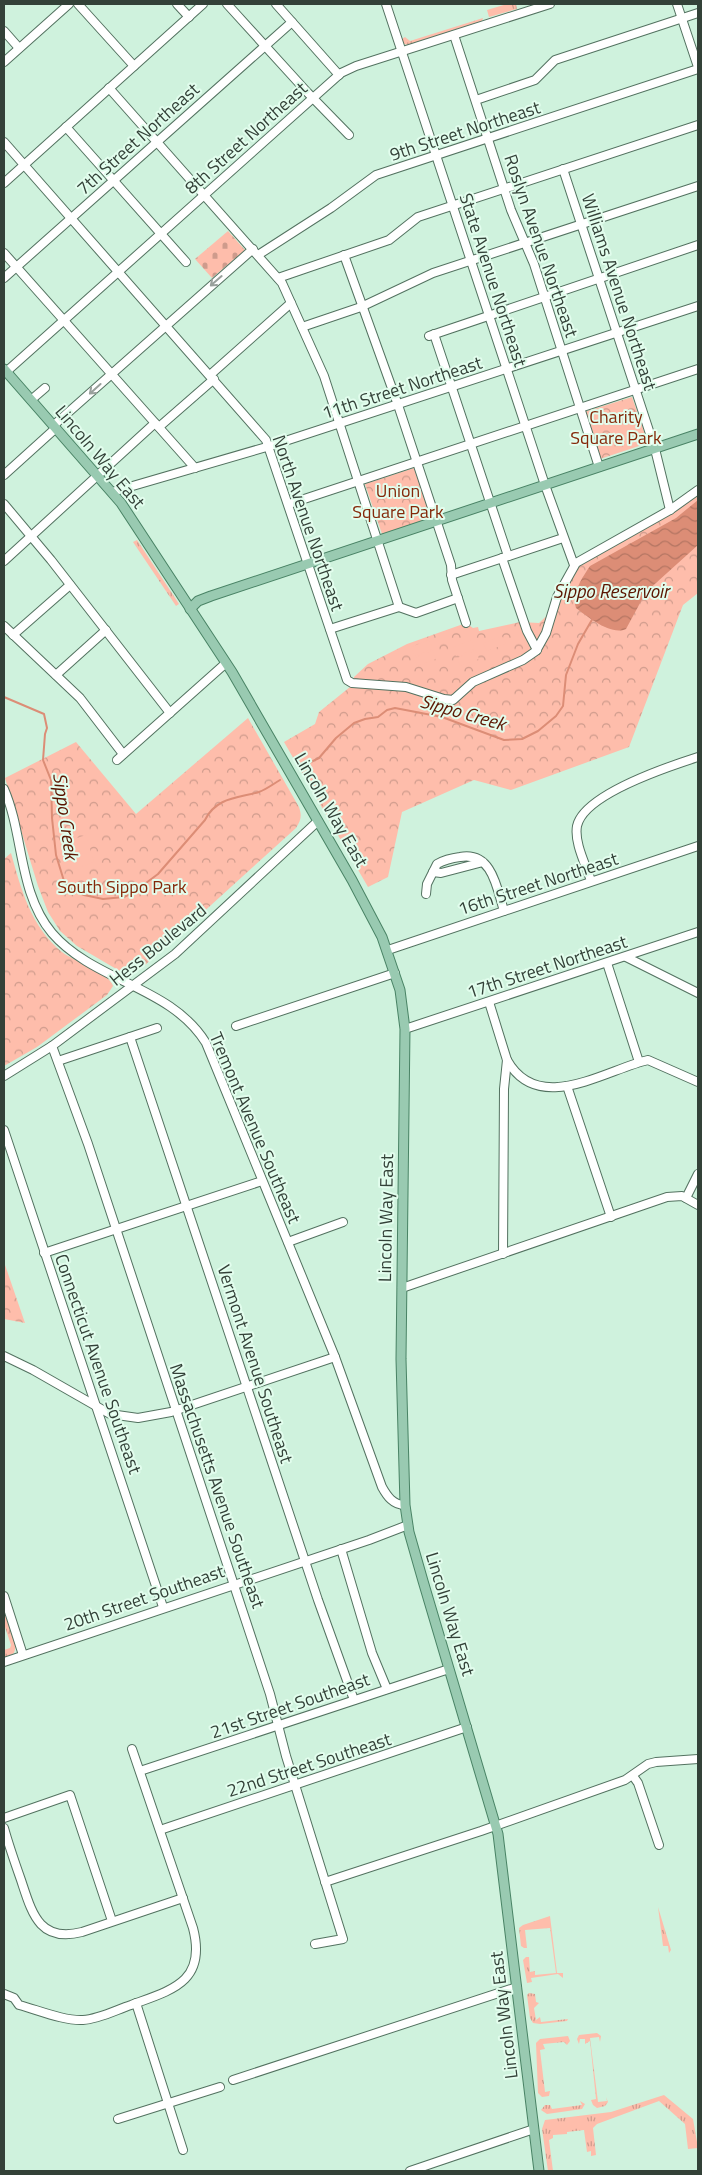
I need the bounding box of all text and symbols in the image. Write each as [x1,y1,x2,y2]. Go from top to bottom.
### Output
street label: 8th Street Northeast [178,75,314,200]
street label: 7th Street Northeast [70,76,206,201]
street label: 9th Street Northeast [386,93,544,168]
street label: Roslyn Avenue Northeast [497,151,586,342]
street label: State Avenue Northeast [453,190,535,371]
street label: Williams Avenue Northeast [575,190,664,394]
one-way arrow [210,275,223,287]
street label: 11th Street Northeast [318,349,486,426]
one-way arrow [88,383,101,395]
street label: Lincoln Way East [49,399,152,515]
park label: Charity Square Park [570,403,662,451]
street label: North Avenue Northeast [266,431,352,615]
park label: Union Square Park [352,477,444,525]
water label: Sippo Reservoir [553,576,671,605]
water label: Sippo Creek [417,686,512,738]
street label: Lincoln Way East [288,747,376,873]
water label: Sippo Creek [46,771,87,864]
street label: 16th Street Northeast [454,845,622,922]
park label: South Sippo Park [57,873,187,900]
street label: Hess Boulevard [103,897,212,992]
street label: 17th Street Northeast [463,928,631,1005]
street label: Tremont Avenue Southeast [203,1028,308,1228]
street label: Lincoln Way East [371,1153,400,1282]
street label: Connecticut Avenue Southeast [48,1250,149,1478]
street label: Vermont Avenue Southeast [211,1261,301,1467]
street label: Massachusetts Avenue Southeast [163,1360,272,1612]
street label: Lincoln Way East [419,1549,482,1680]
street label: 20th Street Southeast [60,1557,228,1638]
street label: 21st Street Southeast [207,1665,374,1745]
street label: 22nd Street Southeast [223,1725,395,1804]
street label: Lincoln Way East [482,1949,525,2080]

